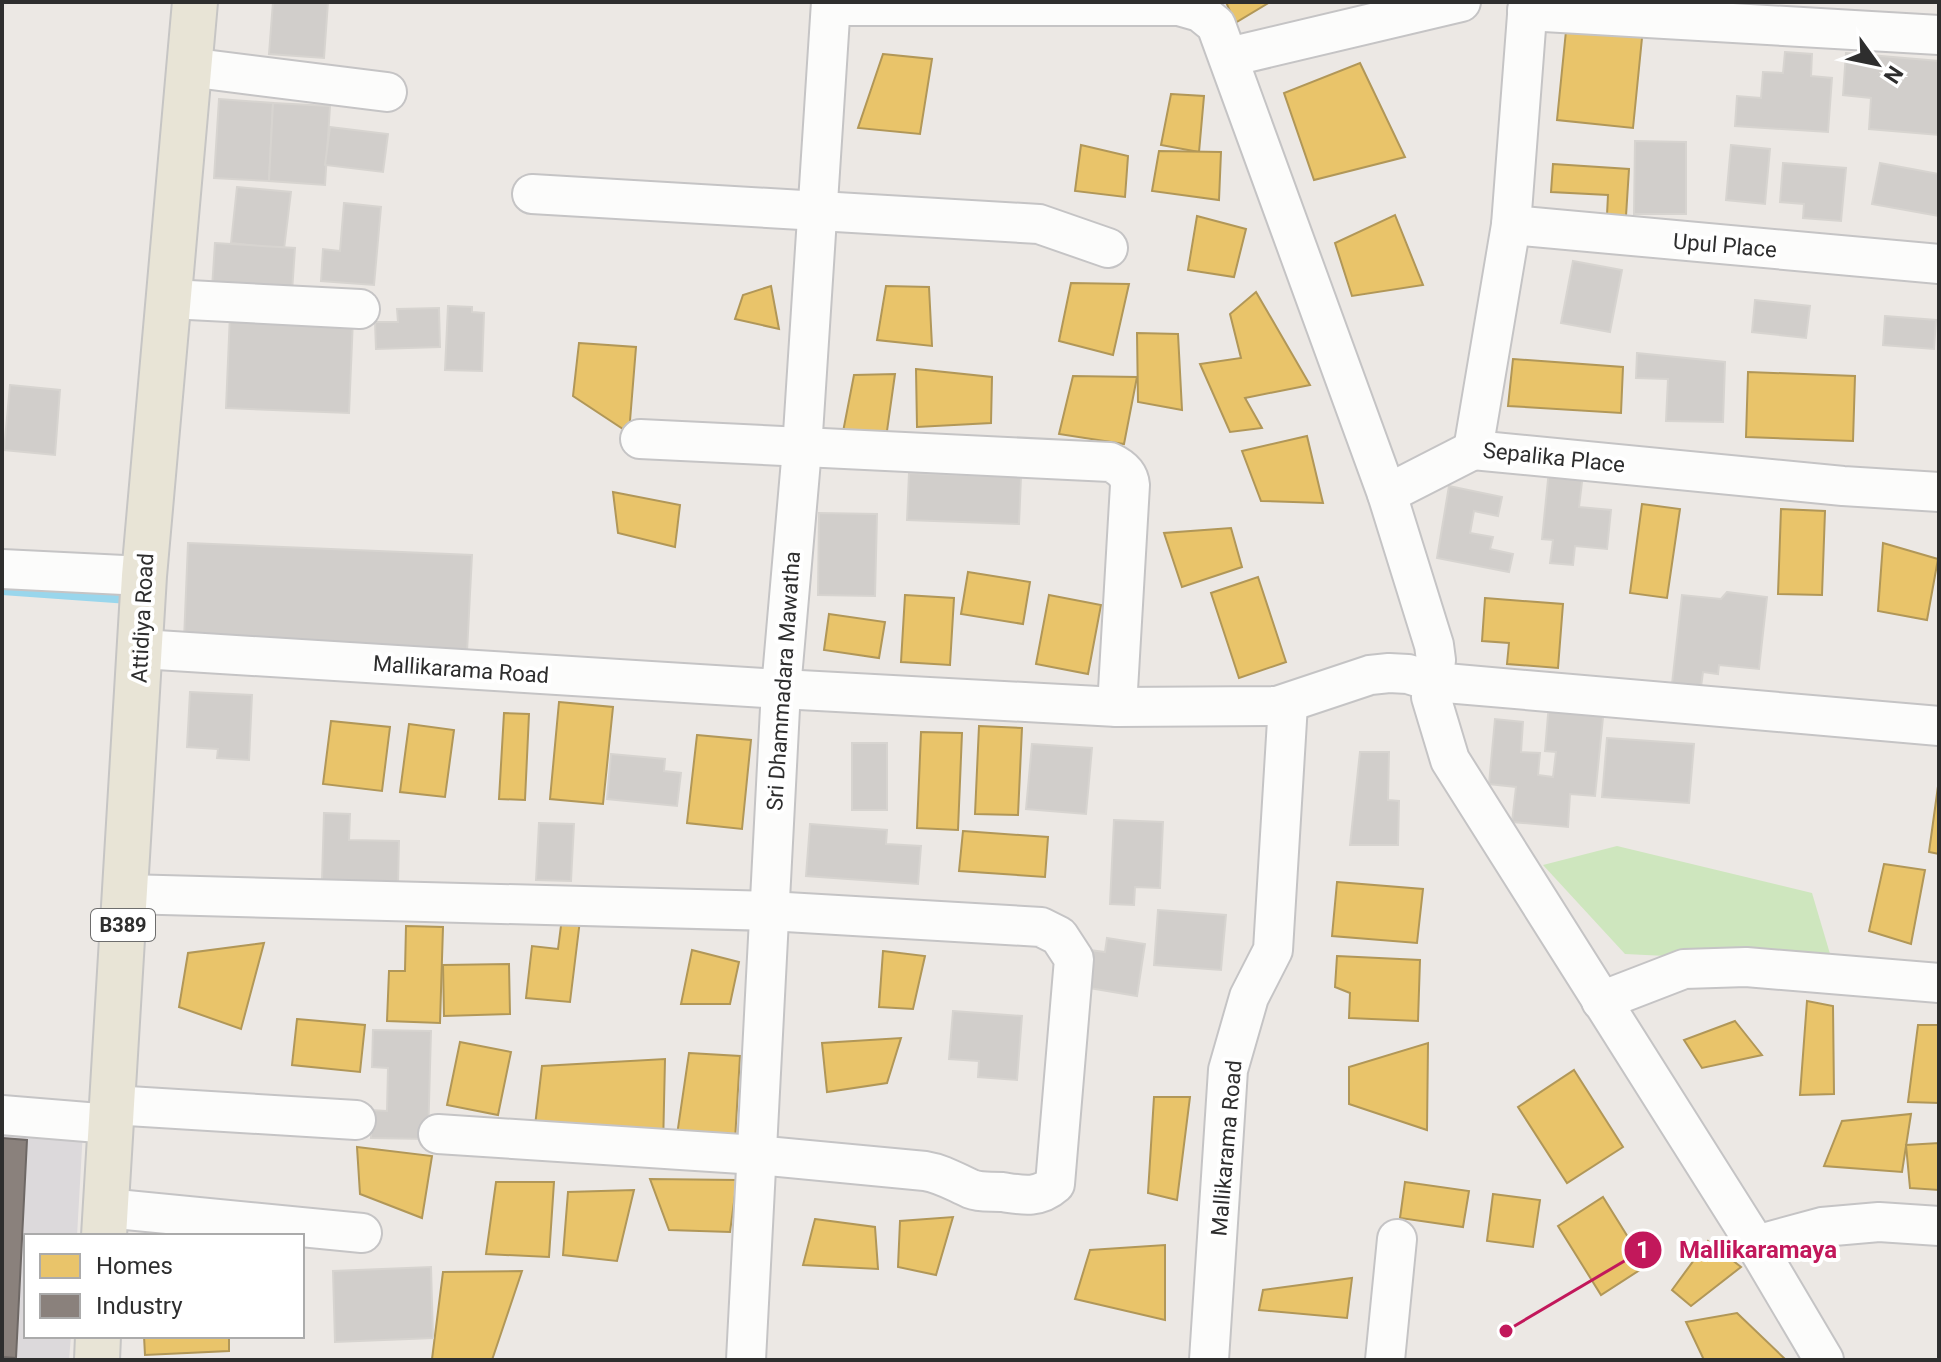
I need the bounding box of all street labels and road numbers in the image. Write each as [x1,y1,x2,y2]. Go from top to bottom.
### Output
street label: Upul Place [1672,229,1778,262]
street label: Sepalika Place [1482,438,1626,477]
street label: Sri Dhammadara Mawatha [762,550,805,812]
street label: Attidiya Road [127,553,158,684]
street label: Mallikarama Road [372,651,550,688]
road number: B389 [91,909,155,941]
street label: Mallikarama Road [1206,1059,1247,1237]

